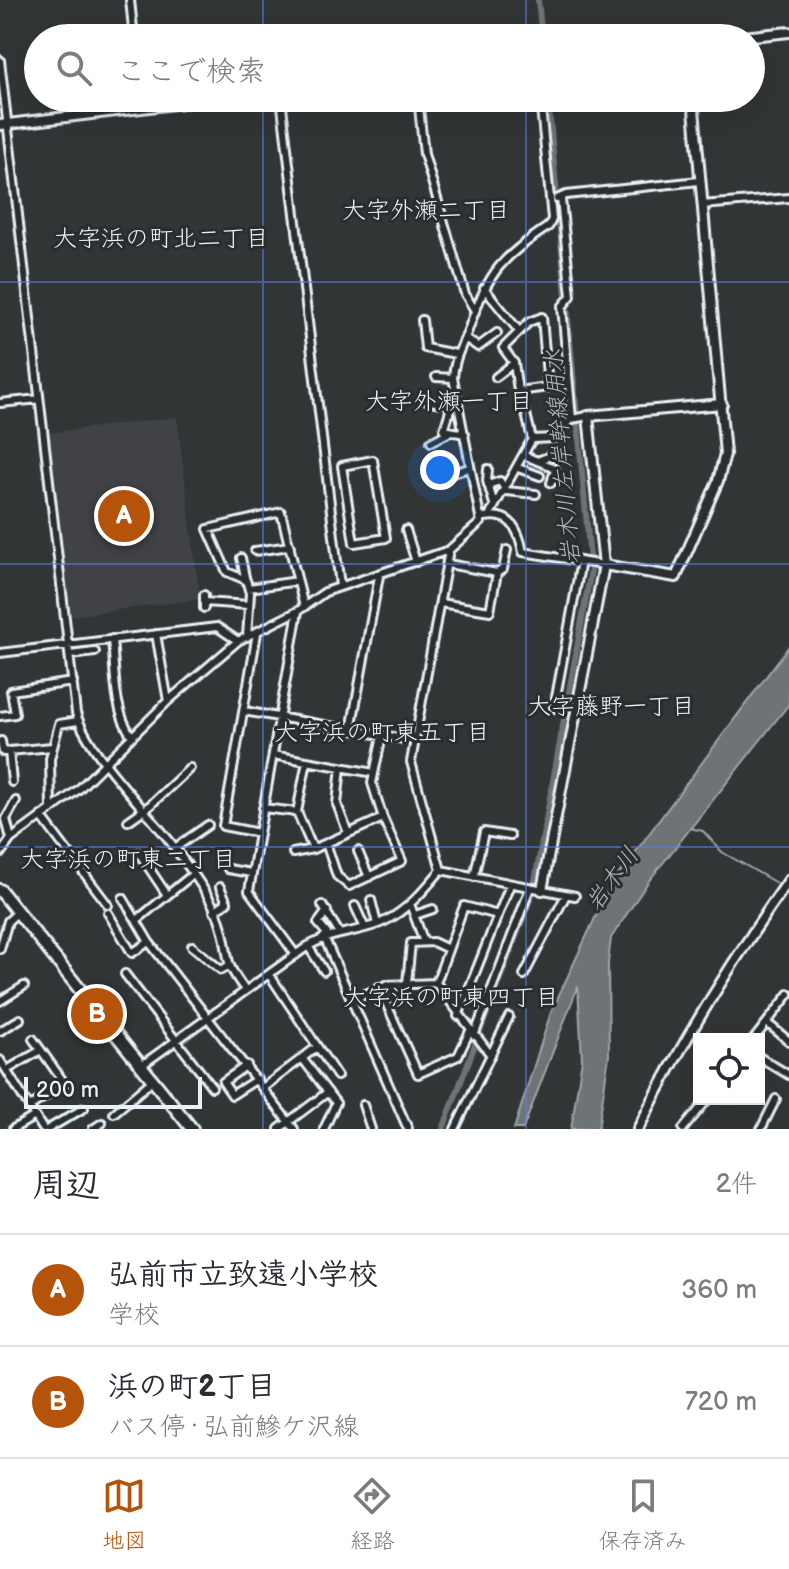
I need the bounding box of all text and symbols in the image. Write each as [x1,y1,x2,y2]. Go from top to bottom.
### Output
search box [24,24,765,112]
icon: search [52,46,96,90]
text: ここで検索 [116,54,266,90]
district label: 大字外瀬二丁目 [342,196,510,225]
district label: 大字浜の町北二丁目 [53,224,269,253]
water label: 岩木川左岸幹線用水 [539,348,586,566]
district label: 大字外瀬一丁目 [365,387,533,416]
your location [420,450,460,490]
pin: A [98,486,150,546]
district label: 大字藤野一丁目 [527,692,695,721]
district label: 大字浜の町東五丁目 [274,718,490,747]
water label: 岩木川 [580,842,645,917]
district label: 大字浜の町東二丁目 [20,845,236,874]
district label: 大字浜の町東四丁目 [343,983,559,1012]
pin: B [71,984,123,1044]
map controls [693,1033,765,1105]
button: locate [693,1033,765,1105]
scale bar [24,1073,202,1109]
text: 200 m [36,1077,99,1104]
text: 周辺 [32,1165,100,1206]
text: 2件 [716,1169,757,1200]
text: 弘前市立致遠小学校 [108,1257,378,1293]
text: A [50,1275,66,1306]
text: 360 m [681,1275,757,1306]
text: 学校 [108,1300,160,1331]
text: 浜の町2丁目 [108,1369,276,1405]
text: B [49,1387,67,1418]
text: 720 m [685,1387,757,1418]
text: バス停 · 弘前鰺ケ沢線 [108,1412,359,1443]
tab: 地図 [102,1474,146,1555]
tab: 経路 [350,1474,395,1555]
tab: 保存済み [599,1474,687,1555]

